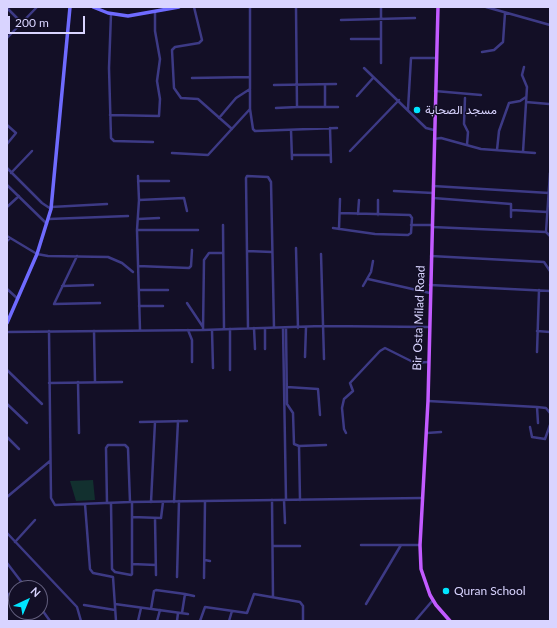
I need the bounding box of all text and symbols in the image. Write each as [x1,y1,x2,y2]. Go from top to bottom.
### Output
scale bar [10,8,87,34]
text: 200 m [15,15,49,30]
place label: مسجد الصحابة [425,103,497,117]
marker: مسجد الصحابة [412,105,422,115]
street label: Bir Osta Milad Road [410,265,428,371]
north arrow [8,580,48,620]
text: N [28,584,44,599]
place label: Quran School [454,584,526,598]
marker: Quran School [441,586,451,596]

